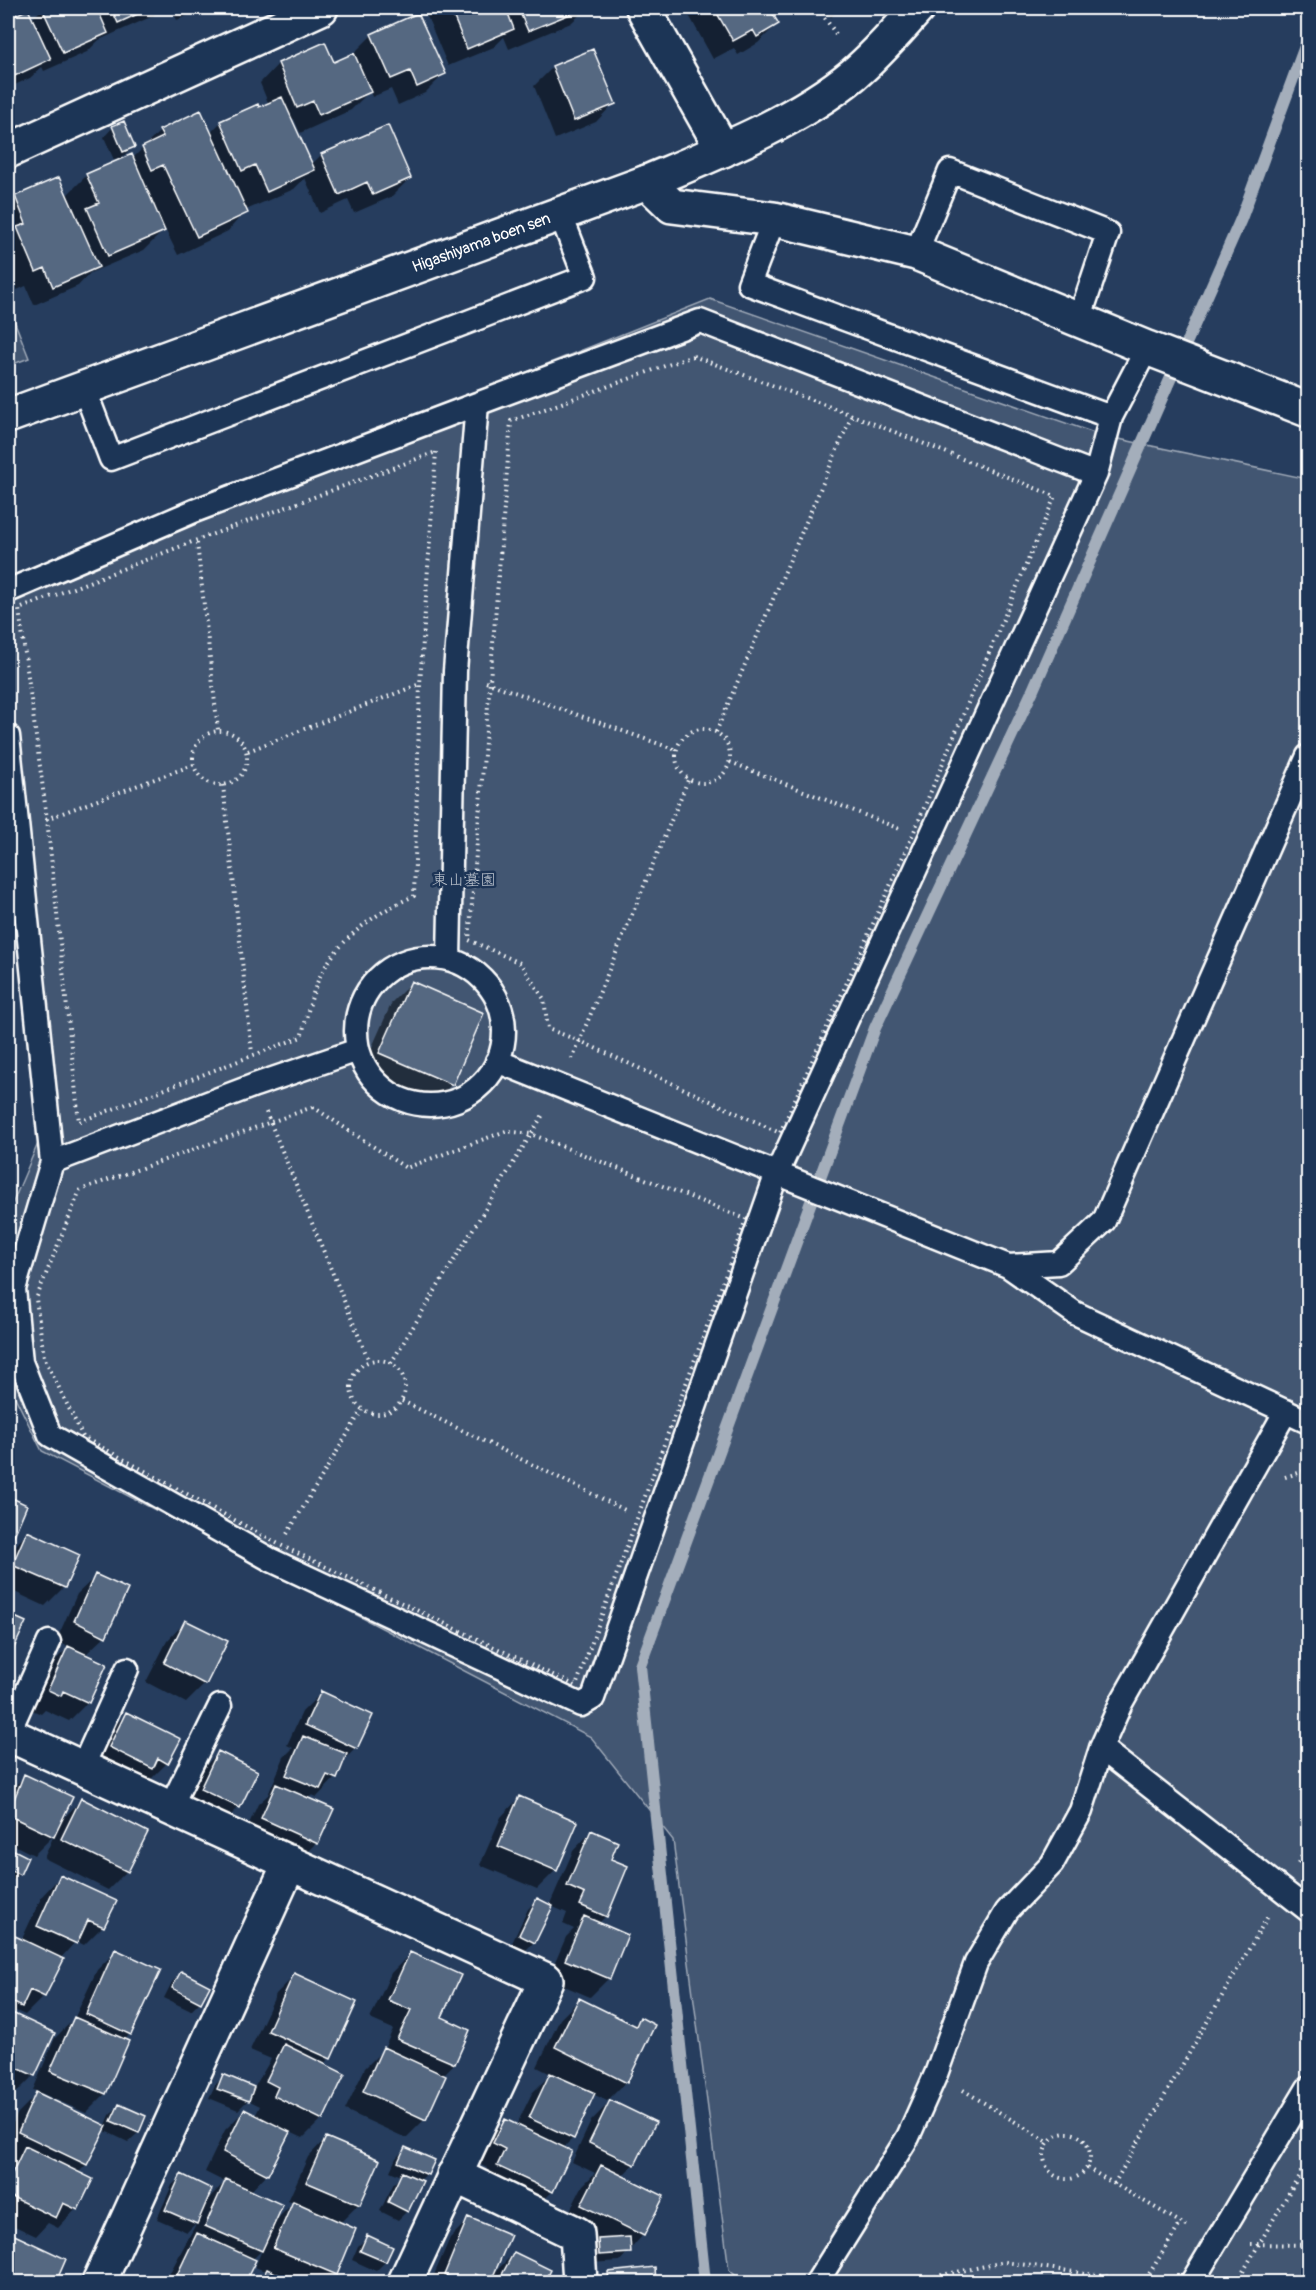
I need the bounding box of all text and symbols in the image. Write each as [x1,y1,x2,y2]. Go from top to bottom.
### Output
street label: Higashiyama boen sen [409,208,553,277]
park label: 東山墓園 [432,870,496,890]

